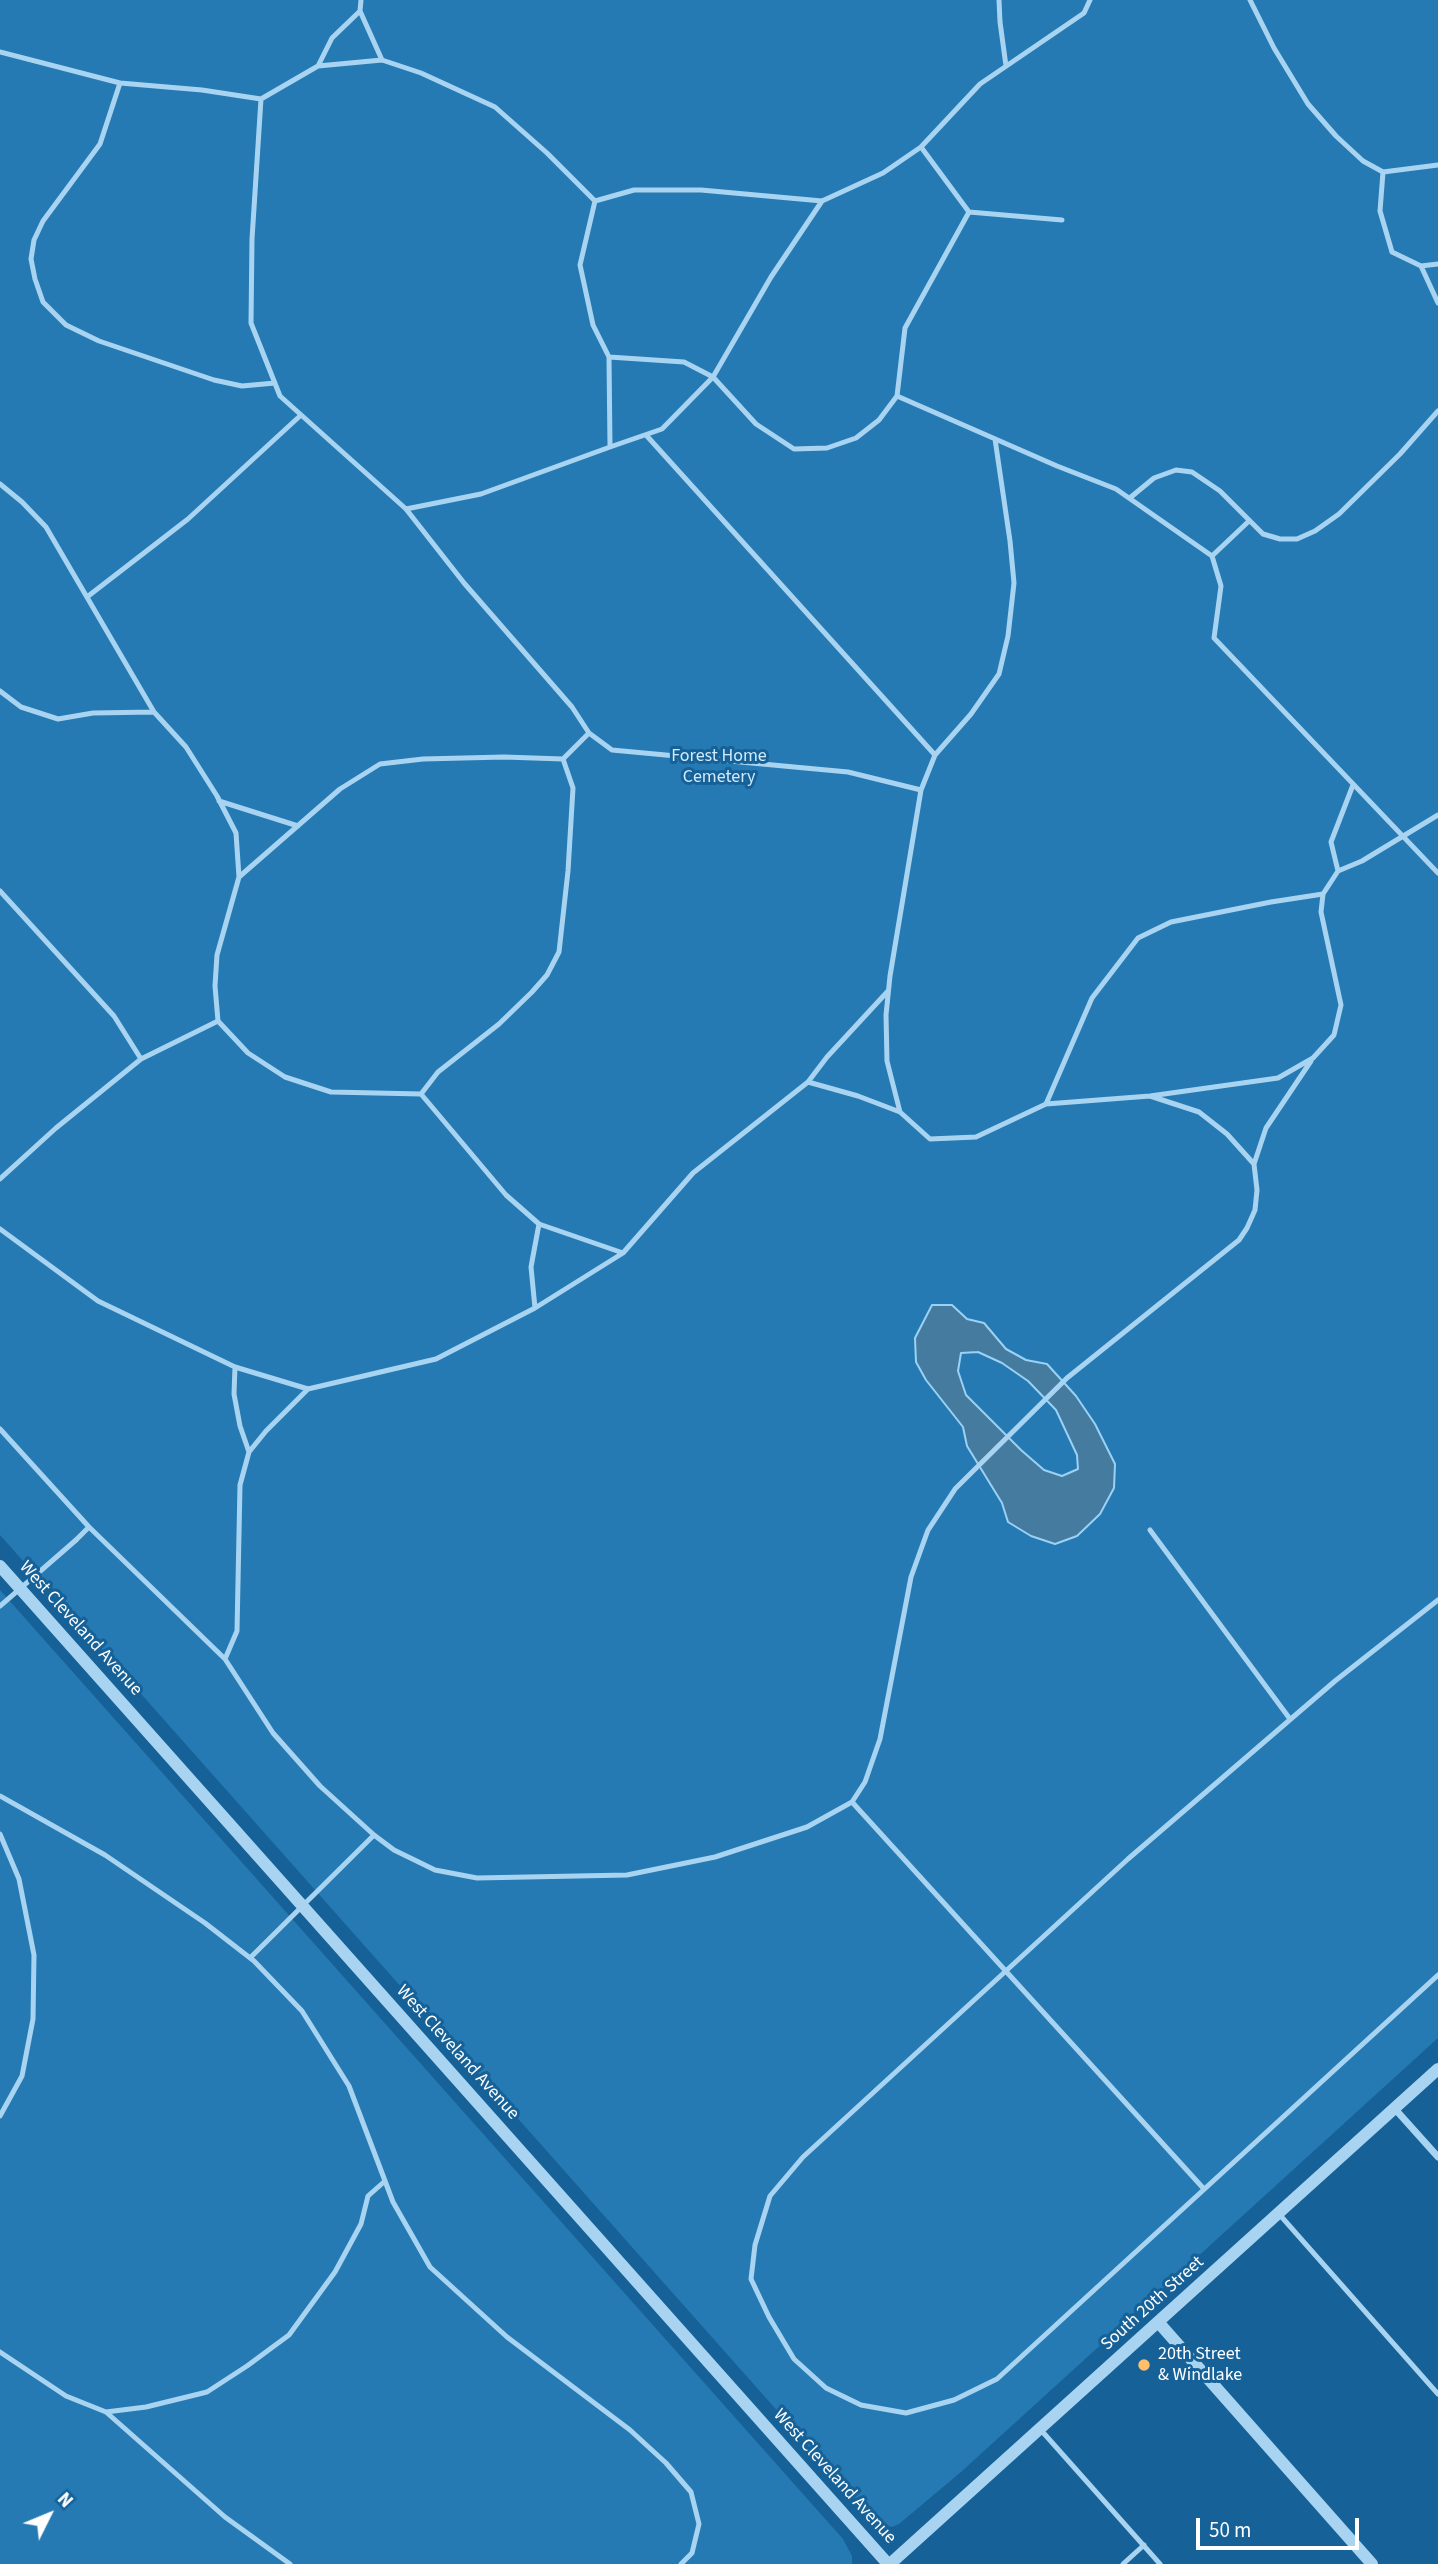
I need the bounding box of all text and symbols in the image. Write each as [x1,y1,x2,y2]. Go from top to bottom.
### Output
park label: Forest Home Cemetery [671,746,767,788]
street label: West Cleveland Avenue [14,1557,146,1701]
street label: West Cleveland Avenue [391,1981,523,2125]
street label: South 20th Street [1097,2252,1209,2356]
place label: 20th Street & Windlake [1158,2344,1242,2386]
marker: 20th Street & Windlake [1136,2357,1152,2373]
street label: West Cleveland Avenue [768,2405,900,2549]
north arrow [14,2480,84,2550]
text: N [51,2487,79,2514]
scale bar [1200,2504,1363,2548]
text: 50 m [1209,2515,1251,2545]

